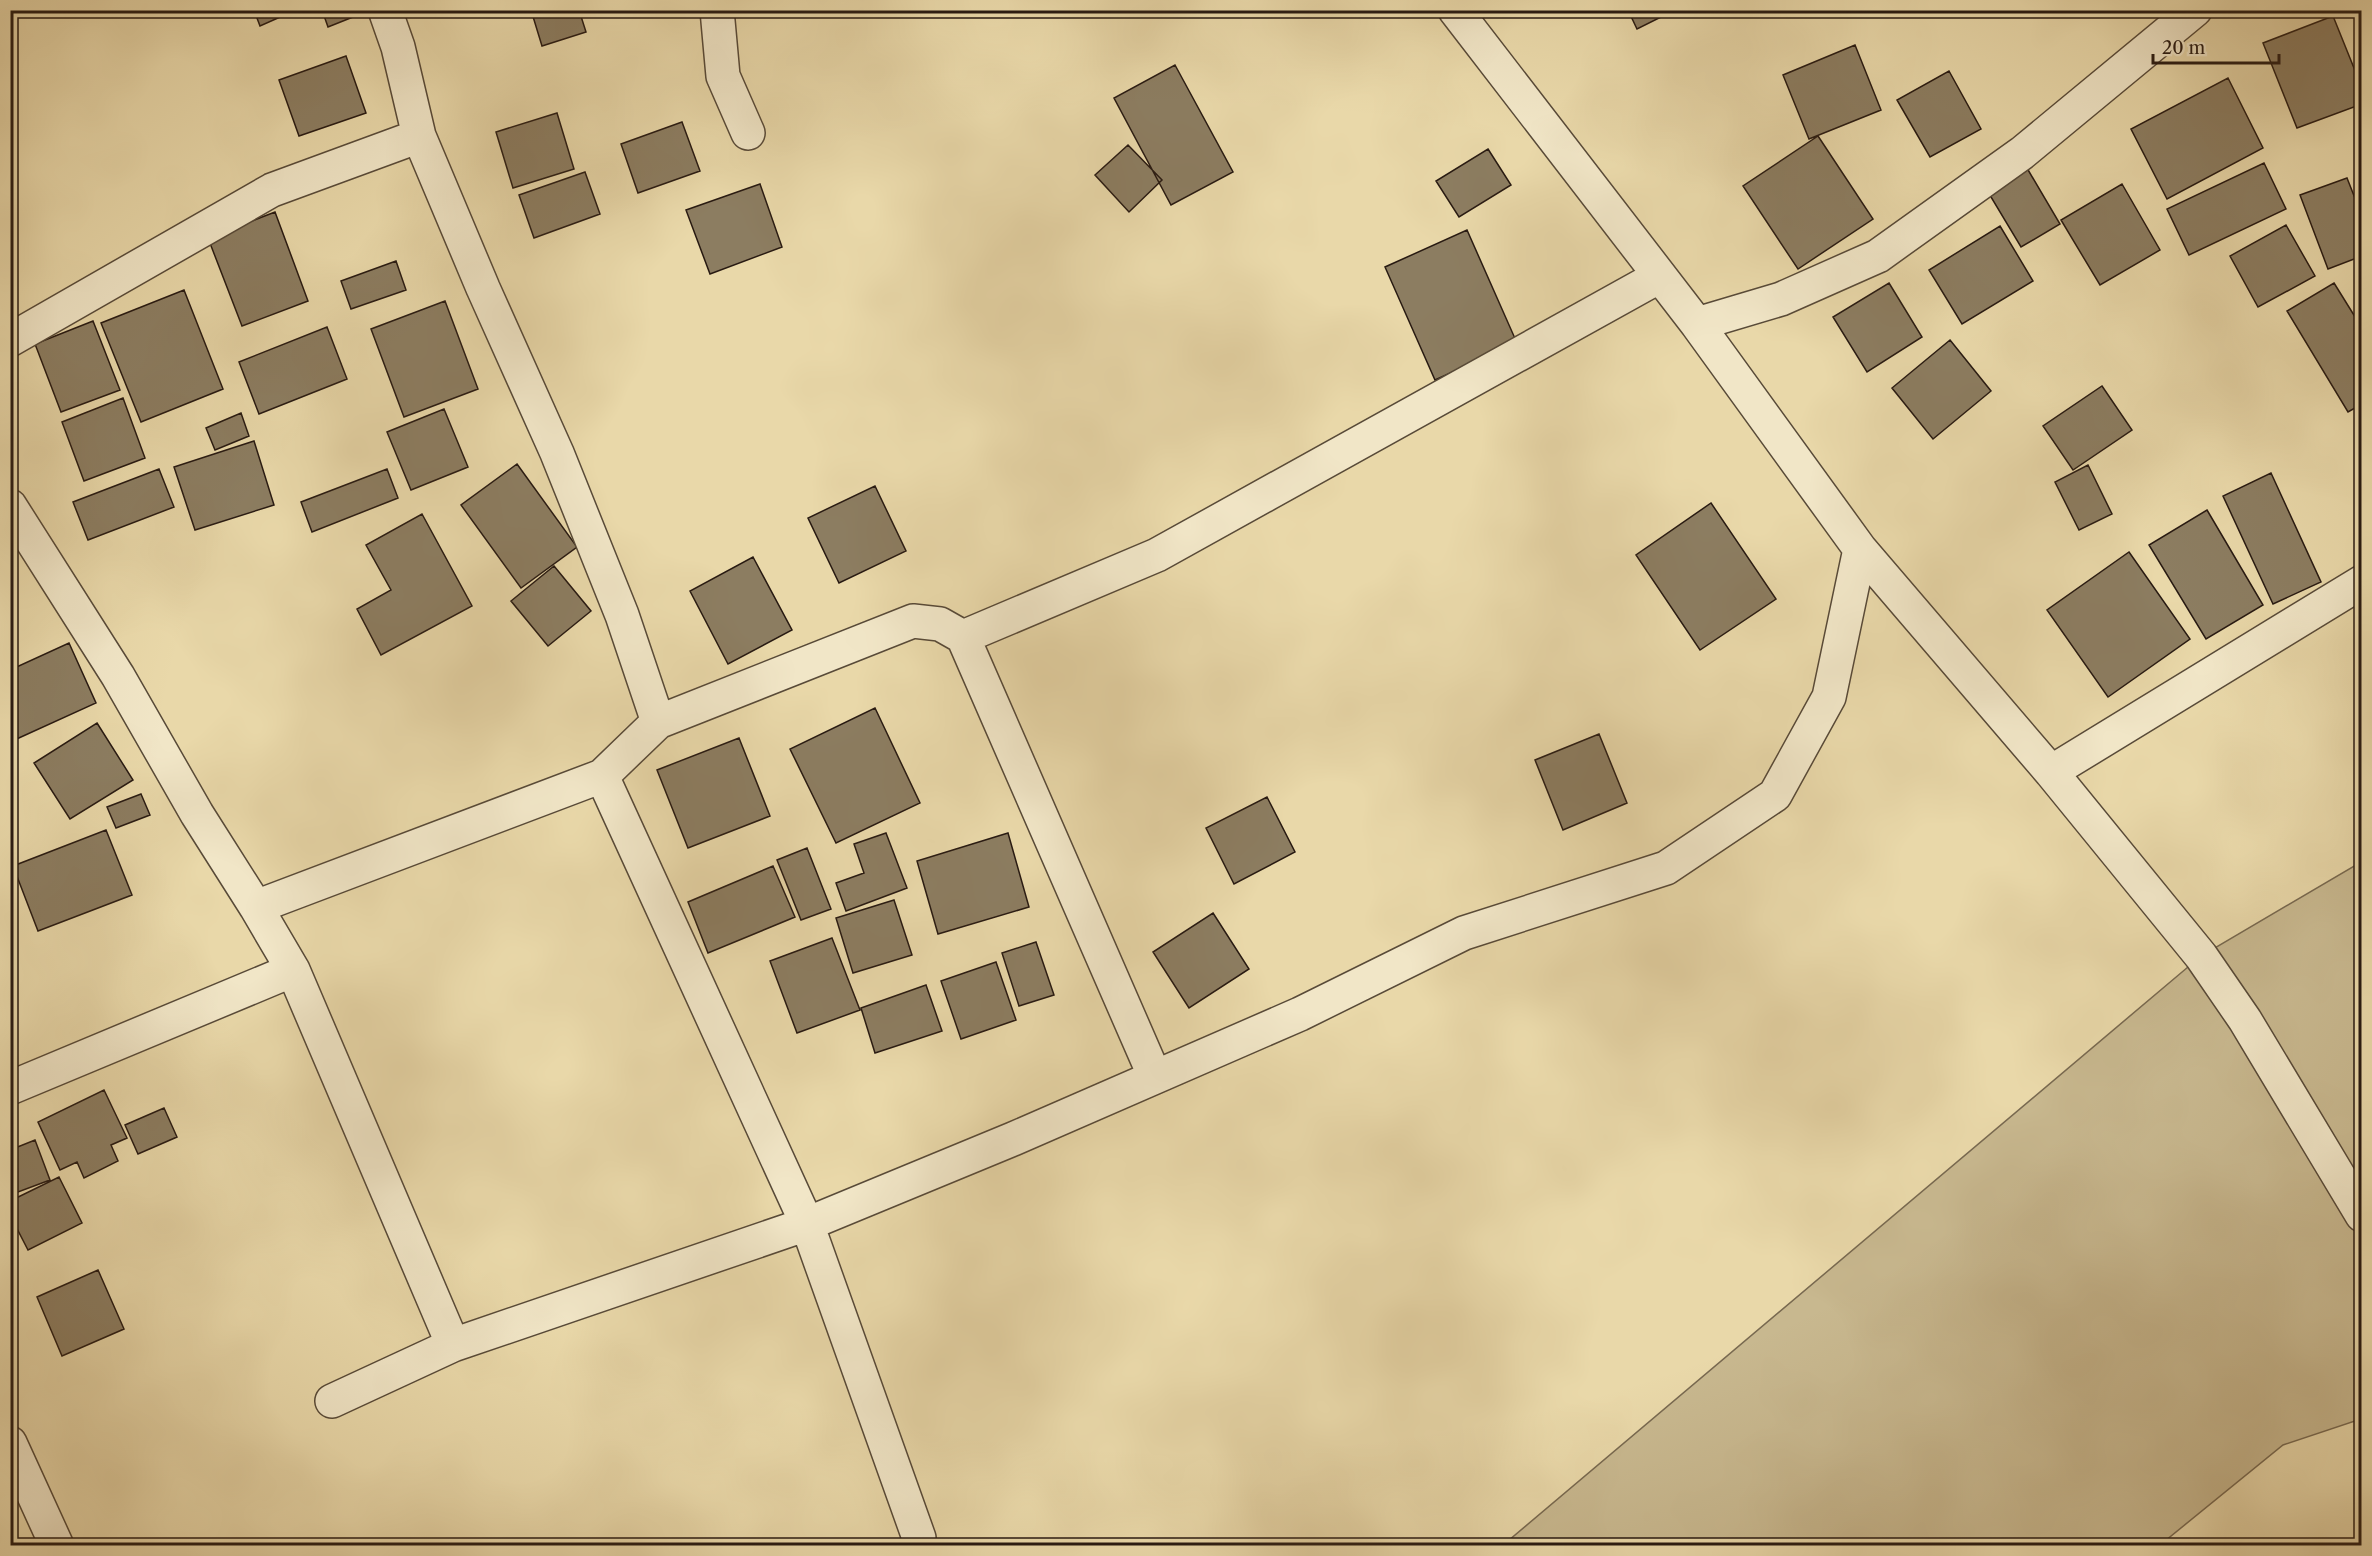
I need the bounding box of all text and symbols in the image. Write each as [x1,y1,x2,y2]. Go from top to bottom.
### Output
scale bar [2153,27,2279,65]
text: 20 m [2162,37,2206,59]

